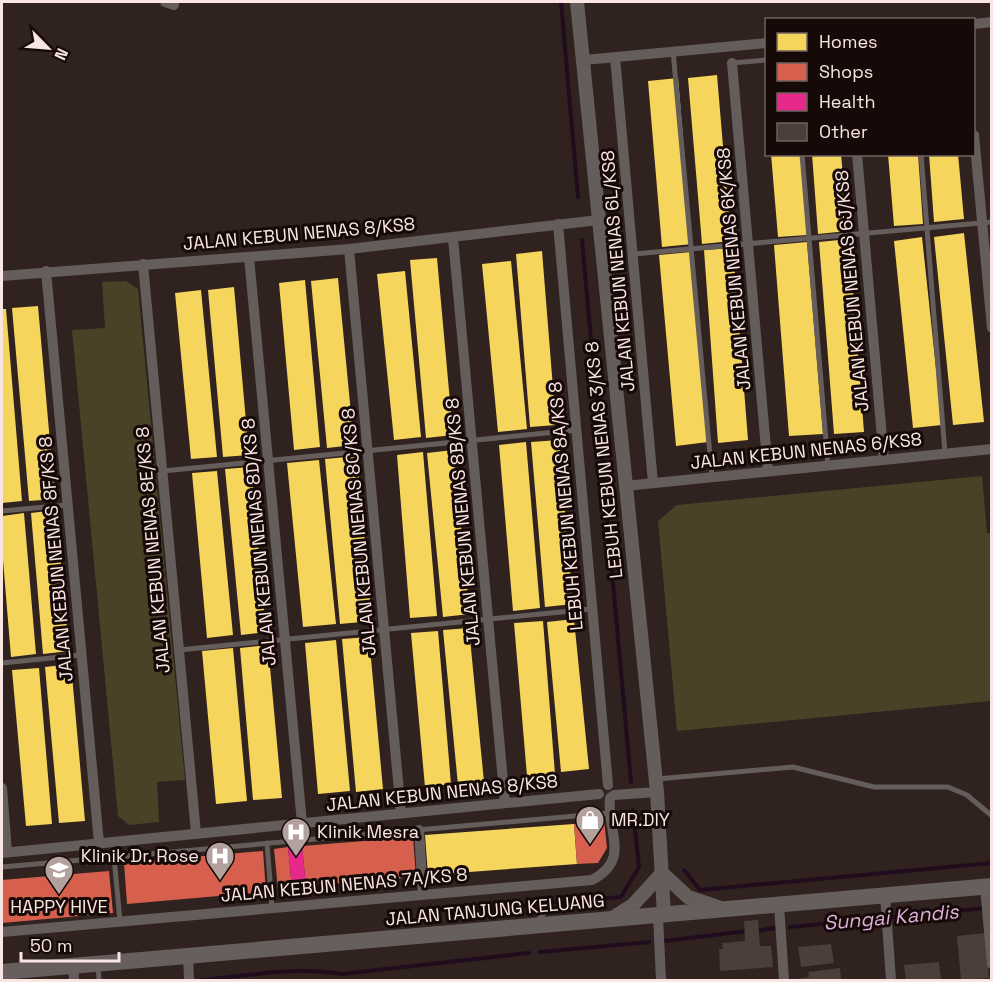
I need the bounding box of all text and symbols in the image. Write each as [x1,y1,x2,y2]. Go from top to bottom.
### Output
north arrow [18,18,78,78]
legend [765,18,975,156]
text: Homes [819,30,878,53]
text: N [49,45,73,63]
text: Shops [819,60,873,83]
text: Health [819,90,876,113]
text: Other [819,120,868,143]
street label: JALAN KEBUN NENAS 6K/KS8 [711,147,756,391]
street label: JALAN KEBUN NENAS 6L/KS8 [595,149,640,393]
street label: JALAN KEBUN NENAS 6J/KS8 [829,169,874,413]
street label: JALAN KEBUN NENAS 8/KS8 [182,212,416,255]
street label: LEBUH KEBUN NENAS 3/KS 8 [580,340,627,580]
street label: LEBUH KEBUN NENAS 8A/KS 8 [543,381,588,631]
street label: JALAN KEBUN NENAS 8B/KS 8 [440,397,485,647]
street label: JALAN KEBUN NENAS 8C/KS 8 [336,407,381,657]
street label: JALAN KEBUN NENAS 8D/KS 8 [236,417,281,667]
street label: JALAN KEBUN NENAS 8E/KS 8 [130,426,175,674]
street label: JALAN KEBUN NENAS 6/KS8 [689,427,923,474]
street label: JALAN KEBUN NENAS 8F/KS 8 [33,435,78,683]
street label: JALAN KEBUN NENAS 8/KS8 [325,769,559,816]
shop icon: MR.DIY [574,804,606,846]
place label: MR.DIY [611,808,670,831]
hospital icon: Klinik Mesra [280,816,312,858]
place label: Klinik Mesra [317,820,419,843]
hospital icon: Klinik Dr. Rose [204,840,236,882]
place label: Klinik Dr. Rose [81,844,199,867]
school or university icon: HAPPY HIVE [43,854,75,896]
street label: JALAN KEBUN NENAS 7A/KS 8 [220,862,468,907]
street label: JALAN TANJUNG KELUANG [384,888,606,931]
place label: HAPPY HIVE [10,895,108,918]
water label: Sungai Kandis [822,898,961,936]
scale bar [21,925,118,963]
text: 50 m [30,934,72,957]

